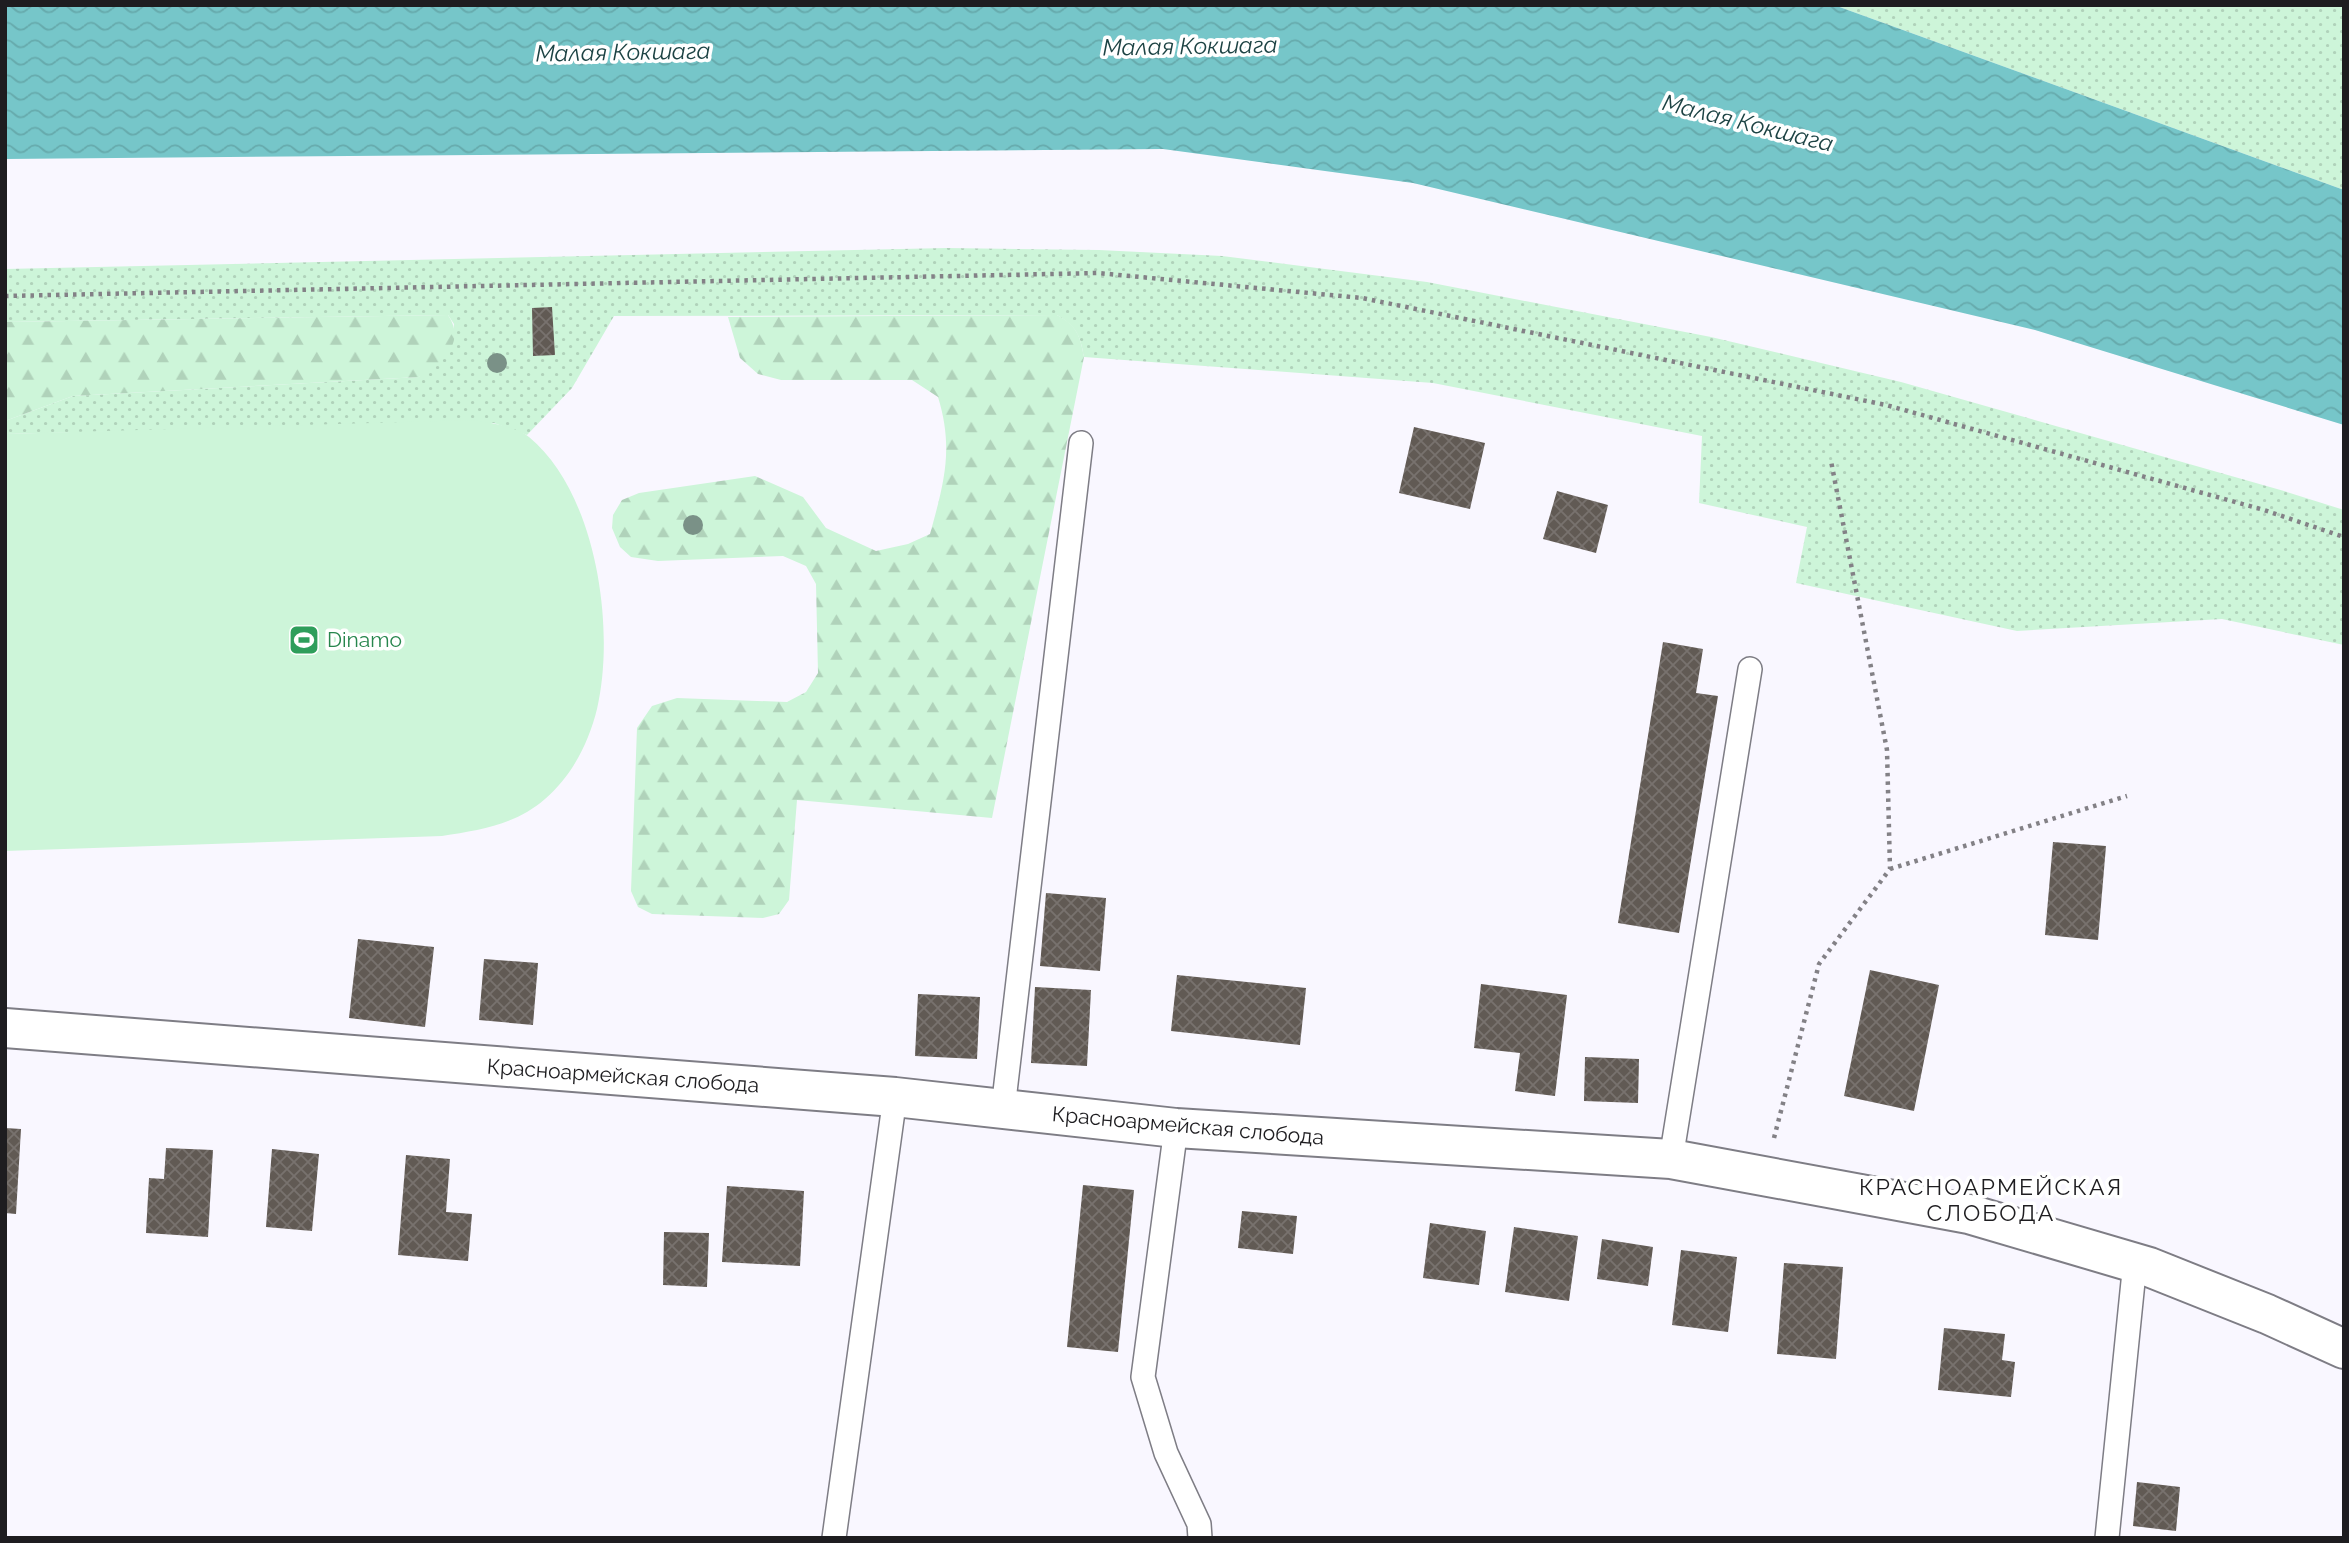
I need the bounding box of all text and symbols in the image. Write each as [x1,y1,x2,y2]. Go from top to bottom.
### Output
water label: Малая Кокшага [1102,30,1278,61]
water label: Малая Кокшага [535,36,711,67]
water label: Малая Кокшага [1660,88,1836,157]
sports icon: Dinamo [287,623,321,657]
place label: Dinamo [327,627,402,652]
street label: Красноармейская слобода [486,1054,760,1097]
street label: Красноармейская слобода [1051,1101,1325,1150]
district label: КРАСНОАРМЕЙСКАЯ СЛОБОДА [1859,1173,2123,1226]

